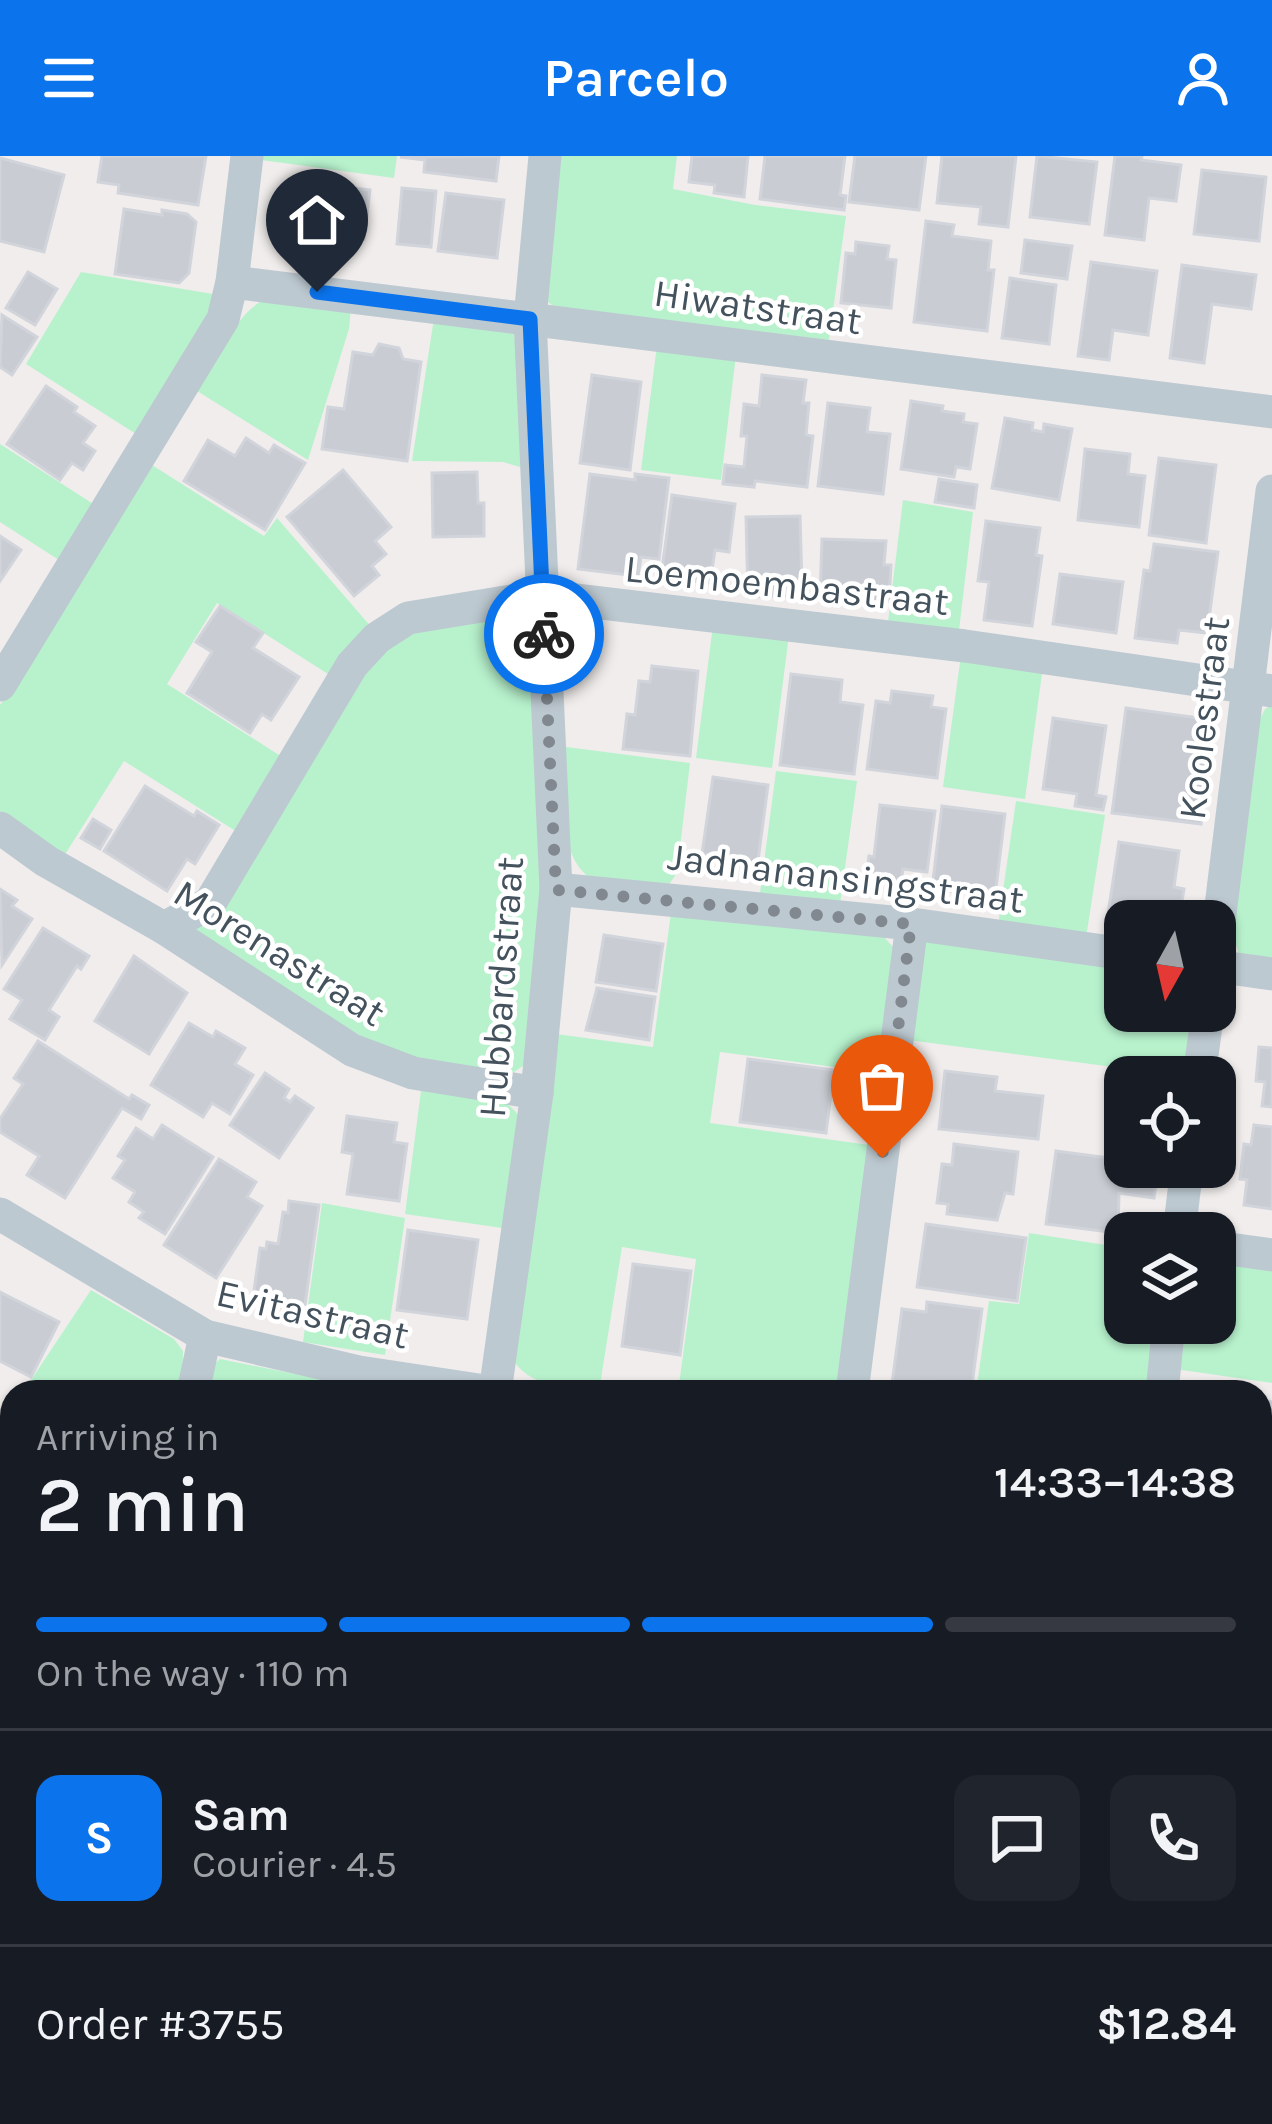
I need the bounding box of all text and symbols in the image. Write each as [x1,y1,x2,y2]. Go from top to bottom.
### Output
icon: menu [36,45,102,111]
icon: person [1170,45,1236,111]
text: Parcelo [543,46,729,110]
pin [266,169,368,292]
icon: home [284,187,350,253]
street label: Hiwatstraat [651,270,865,344]
street label: Loemoembastraat [623,545,951,625]
courier [484,574,604,694]
icon: bike [511,601,577,667]
street label: Koolestraat [1169,614,1239,822]
street label: Jadnanansingstraat [665,833,1027,923]
street label: Hubbardstraat [469,855,533,1119]
street label: Morenastraat [165,870,394,1036]
north arrow [1104,900,1236,1032]
map controls [1104,900,1236,1344]
pin [831,1035,933,1158]
icon: bag [849,1053,915,1119]
button: locate [1104,1056,1236,1188]
button: layers [1104,1212,1236,1344]
street label: Evitastraat [212,1270,414,1358]
text: Arriving in [36,1414,219,1460]
text: 14:33–14:38 [994,1456,1236,1508]
text: 2 min [36,1459,249,1551]
text: On the way · 110 m [36,1650,350,1696]
button: chat [954,1775,1080,1901]
button: phone [1110,1775,1236,1901]
text: Sam [192,1789,290,1841]
text: S [85,1812,113,1864]
text: Courier · 4.5 [192,1841,397,1887]
text: Order #3755 [36,1998,285,2050]
text: $12.84 [1096,1998,1236,2050]

